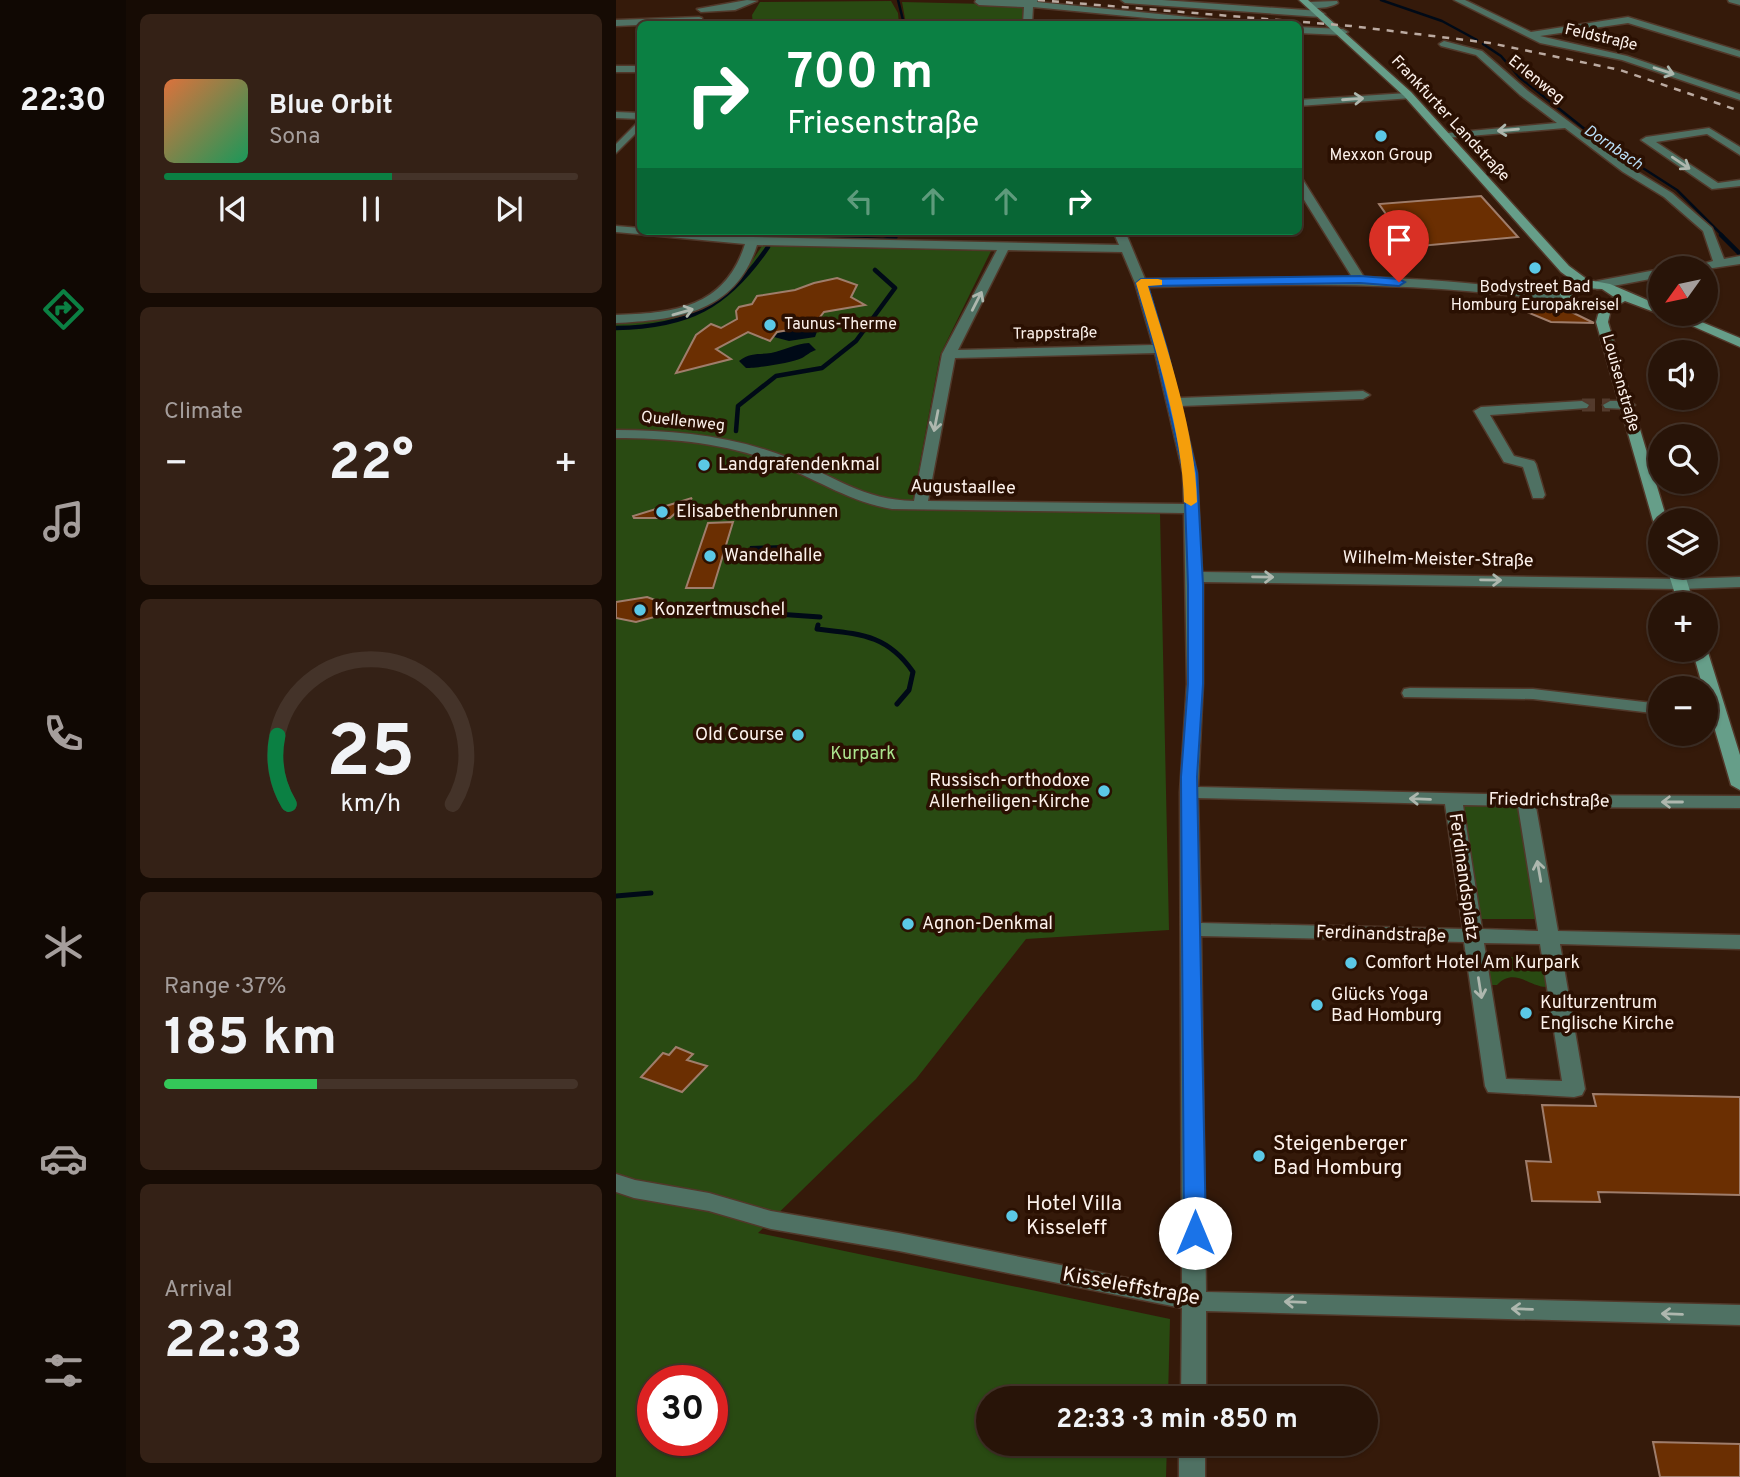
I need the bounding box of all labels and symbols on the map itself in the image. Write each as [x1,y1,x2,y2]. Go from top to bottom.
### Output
street label: Feldstraße [1563,20,1639,56]
street label: Erlenweg [1504,51,1568,109]
street label: Frankfurter Landstraße [1386,52,1514,186]
one-way arrow [1652,66,1674,78]
one-way arrow [1342,92,1364,105]
water label: Dornbach [1580,121,1647,175]
one-way arrow [1497,124,1520,137]
marker: Mexxon Group [1373,128,1389,144]
place label: Mexxon Group [1329,146,1433,166]
one-way arrow [1671,156,1690,170]
pin [1369,210,1429,282]
north arrow [1648,256,1718,326]
marker: Bodystreet Bad Homburg Europakreisel [1527,260,1543,276]
place label: Bodystreet Bad Homburg Europakreisel [1451,278,1619,316]
one-way arrow [970,291,984,311]
one-way arrow [672,305,694,318]
place label: Taunus-Therme [784,315,897,335]
marker: Taunus-Therme [762,317,778,333]
street label: Trappstraße [1012,323,1098,345]
street label: Louisenstraße [1597,332,1643,434]
street label: Quellenweg [640,408,726,436]
one-way arrow [929,409,942,432]
place label: Landgrafendenkmal [718,454,880,477]
marker: Landgrafendenkmal [696,457,712,473]
street label: Augustaallee [910,476,1016,500]
place label: Elisabethenbrunnen [676,501,838,524]
marker: Elisabethenbrunnen [654,504,670,520]
place label: Wandelhalle [724,545,822,568]
street label: Wilhelm-Meister-Straße [1342,547,1534,573]
marker: Wandelhalle [702,548,718,564]
one-way arrow [1252,570,1275,584]
one-way arrow [1479,573,1502,587]
place label: Konzertmuschel [654,599,785,622]
marker: Konzertmuschel [632,602,648,618]
place label: Old Course [695,724,784,747]
marker: Old Course [790,727,806,743]
park label: Kurpark [830,743,896,766]
place label: Russisch-orthodoxe Allerheiligen-Kirche [929,770,1090,814]
marker: Russisch-orthodoxe Allerheiligen-Kirche [1096,783,1112,799]
street label: Friedrichstraße [1488,788,1610,814]
one-way arrow [1409,792,1432,805]
one-way arrow [1661,795,1684,809]
street label: Ferdinandsplatz [1443,812,1483,942]
one-way arrow [1531,860,1545,883]
place label: Agnon-Denkmal [922,913,1053,936]
marker: Agnon-Denkmal [900,916,916,932]
street label: Ferdinandstraße [1315,921,1447,949]
place label: Comfort Hotel Am Kurpark [1365,952,1580,975]
marker: Comfort Hotel Am Kurpark [1343,955,1359,971]
one-way arrow [1474,976,1487,999]
place label: Glücks Yoga Bad Homburg [1331,984,1442,1028]
place label: Kulturzentrum Englische Kirche [1540,992,1674,1036]
marker: Glücks Yoga Bad Homburg [1309,997,1325,1013]
marker: Kulturzentrum Englische Kirche [1518,1005,1534,1021]
place label: Steigenberger Bad Homburg [1273,1131,1407,1182]
marker: Steigenberger Bad Homburg [1251,1148,1267,1164]
place label: Hotel Villa Kisseleff [1026,1191,1122,1242]
position arrow [1158,1196,1232,1270]
marker: Hotel Villa Kisseleff [1004,1208,1020,1224]
street label: Kisseleffstraße [1060,1262,1202,1312]
one-way arrow [1284,1296,1307,1309]
one-way arrow [1511,1303,1534,1316]
one-way arrow [1661,1307,1684,1321]
speed limit sign: 30 [637,1365,728,1456]

